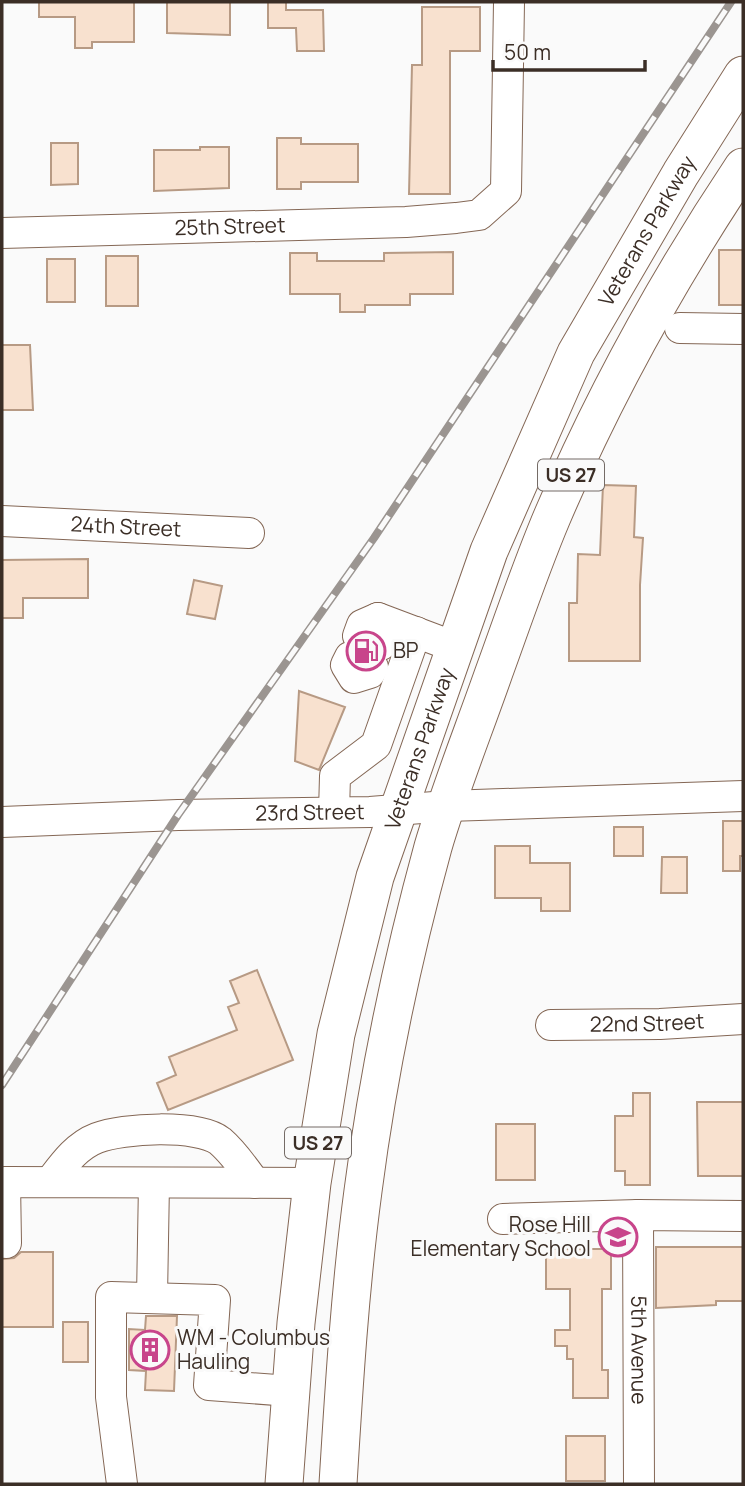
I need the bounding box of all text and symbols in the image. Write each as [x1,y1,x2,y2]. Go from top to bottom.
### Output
scale bar [493,28,645,72]
text: 50 m [504,38,551,66]
street label: Veterans Parkway [591,150,702,311]
street label: 25th Street [174,210,286,241]
road number: US 27 [538,460,604,490]
street label: 24th Street [70,509,182,543]
fuel station icon: BP [345,630,387,672]
place label: BP [393,636,419,664]
street label: Veterans Parkway [378,663,460,833]
street label: 23rd Street [255,797,365,827]
street label: 22nd Street [589,1006,705,1038]
road number: US 27 [285,1128,351,1158]
place label: Rose Hill Elementary School [410,1210,591,1262]
school or university icon: Rose Hill Elementary School [597,1216,639,1258]
street label: 5th Avenue [625,1295,654,1405]
place label: WM - Columbus Hauling [177,1323,330,1375]
building icon: WM - Columbus Hauling [129,1329,171,1371]

